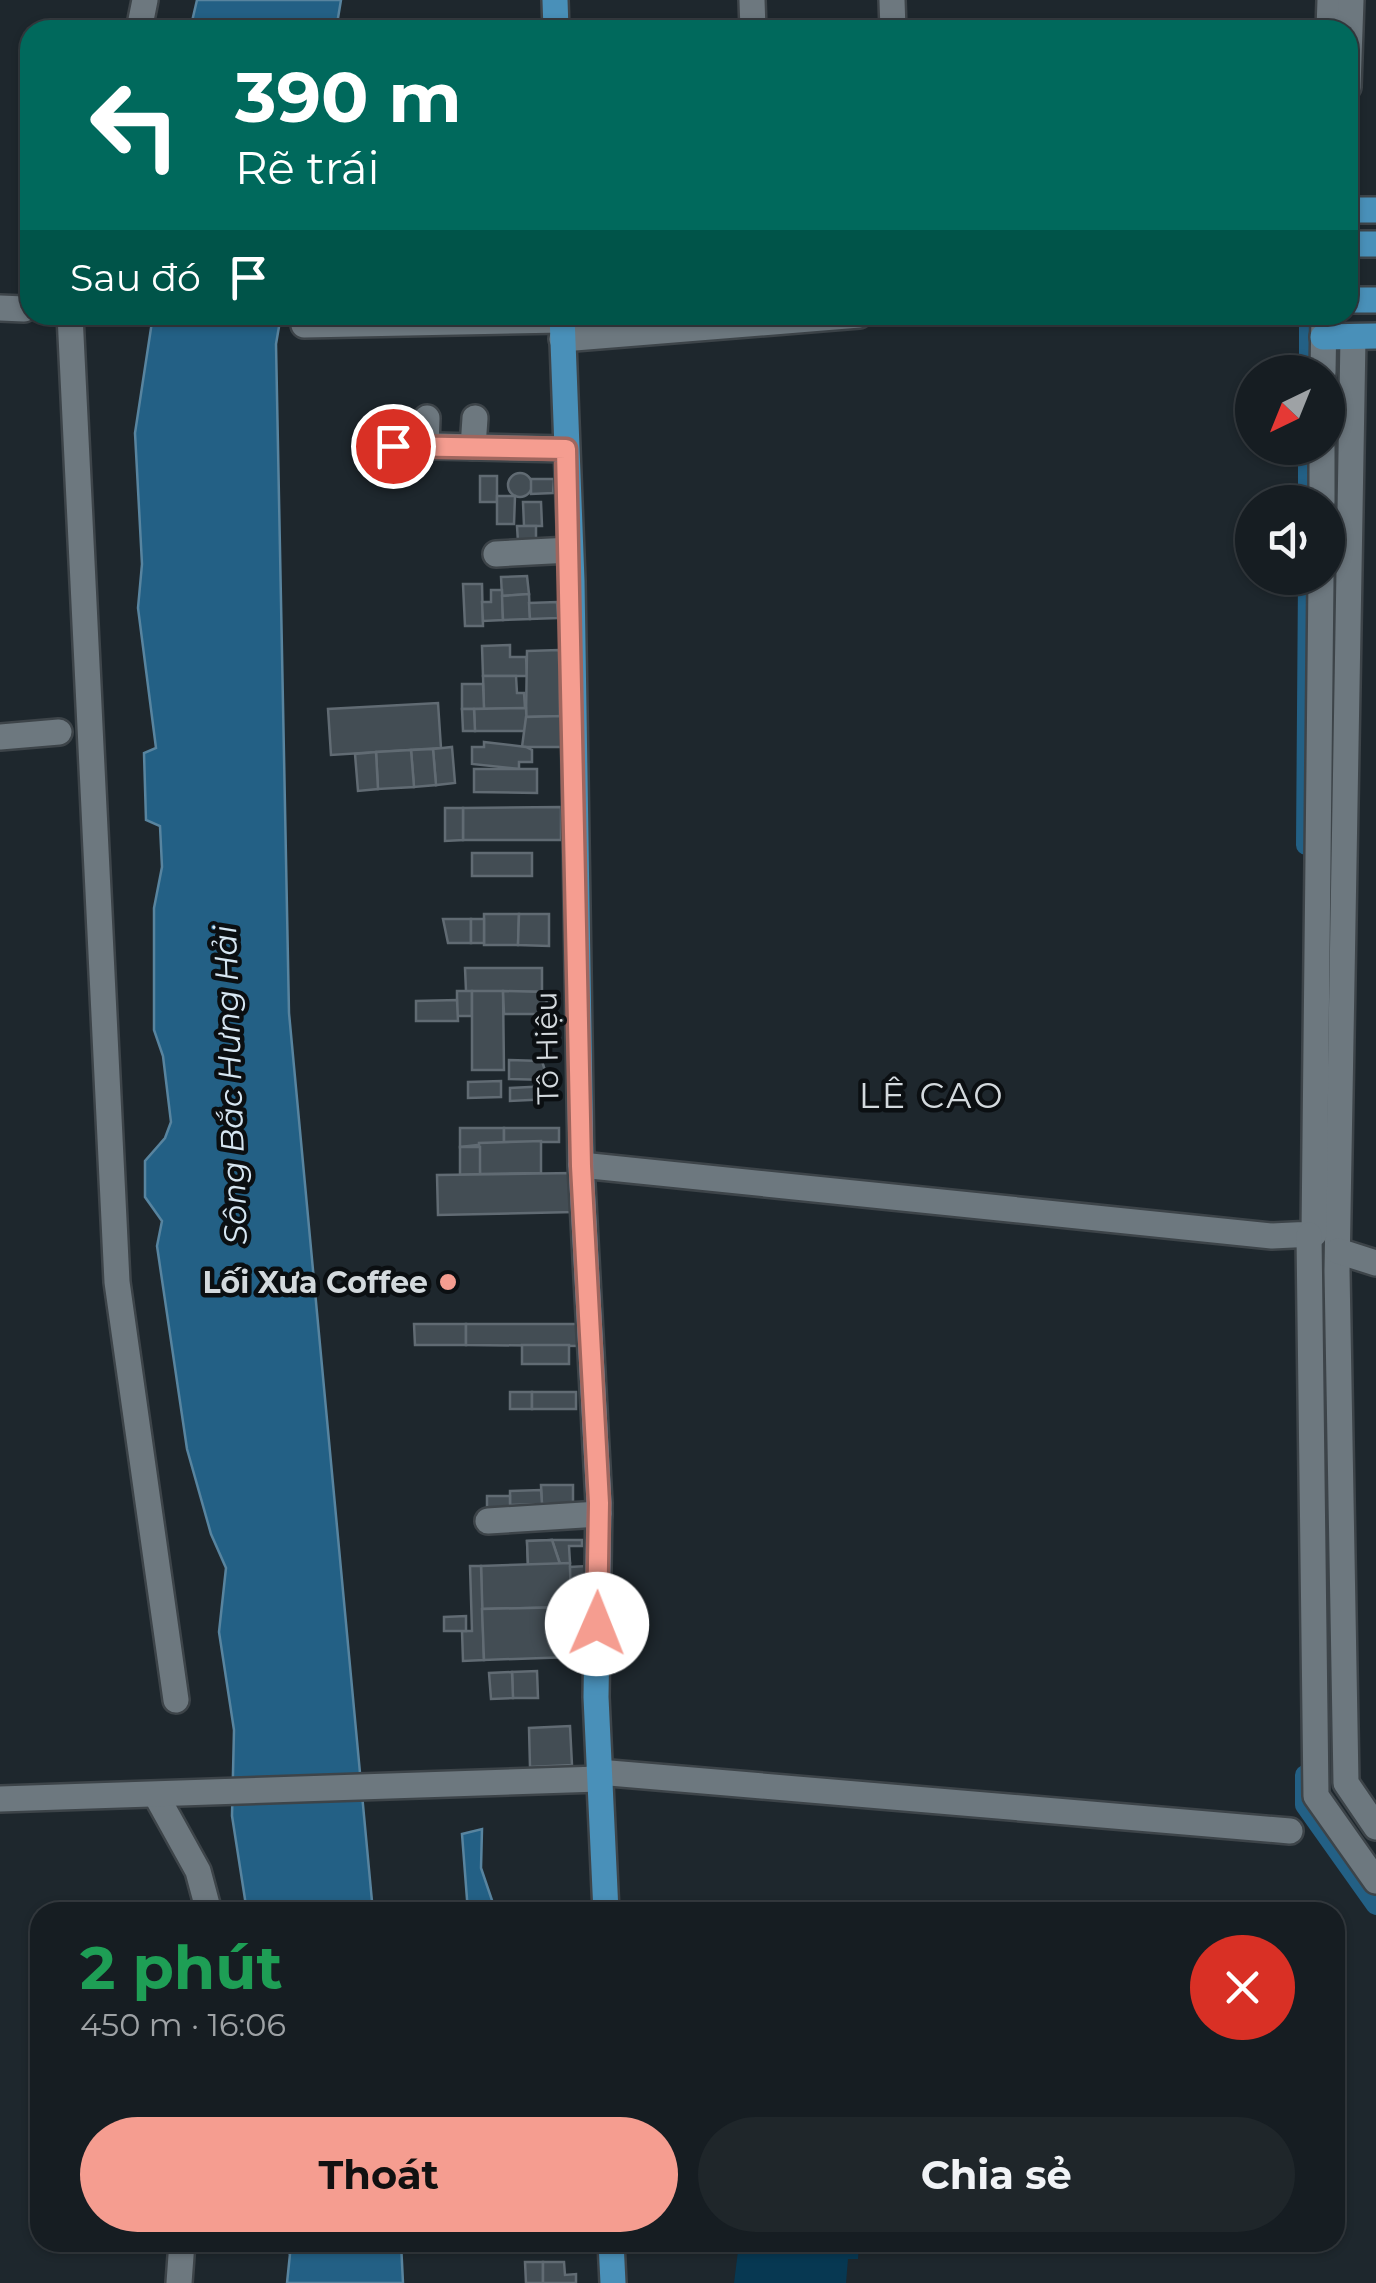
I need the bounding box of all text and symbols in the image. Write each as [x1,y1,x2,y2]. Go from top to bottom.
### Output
text: 390 m [235,54,462,140]
icon: left [70,60,200,190]
text: Rẽ trái [235,140,380,195]
icon: arrive [221,250,276,305]
text: Sau đó [70,254,201,301]
north arrow [1235,355,1345,465]
map controls [1235,355,1345,595]
pin [351,404,436,489]
icon: arrive [366,419,421,474]
button: sound [1235,485,1345,595]
water label: Sông Bắc Hưng Hải [205,924,255,1245]
street label: Tô Hiệu [528,991,566,1105]
district label: LÊ CAO [859,1074,1005,1117]
place label: Lối Xưa Coffee [203,1264,428,1301]
marker: Lối Xưa Coffee [437,1271,459,1293]
position arrow [545,1572,649,1676]
text: 2 phút [80,1931,283,2004]
button: close [1190,1935,1295,2040]
text: 450 m · 16:06 [80,2005,286,2044]
button: Thoát [80,2117,678,2232]
button: Chia sẻ [698,2117,1295,2232]

